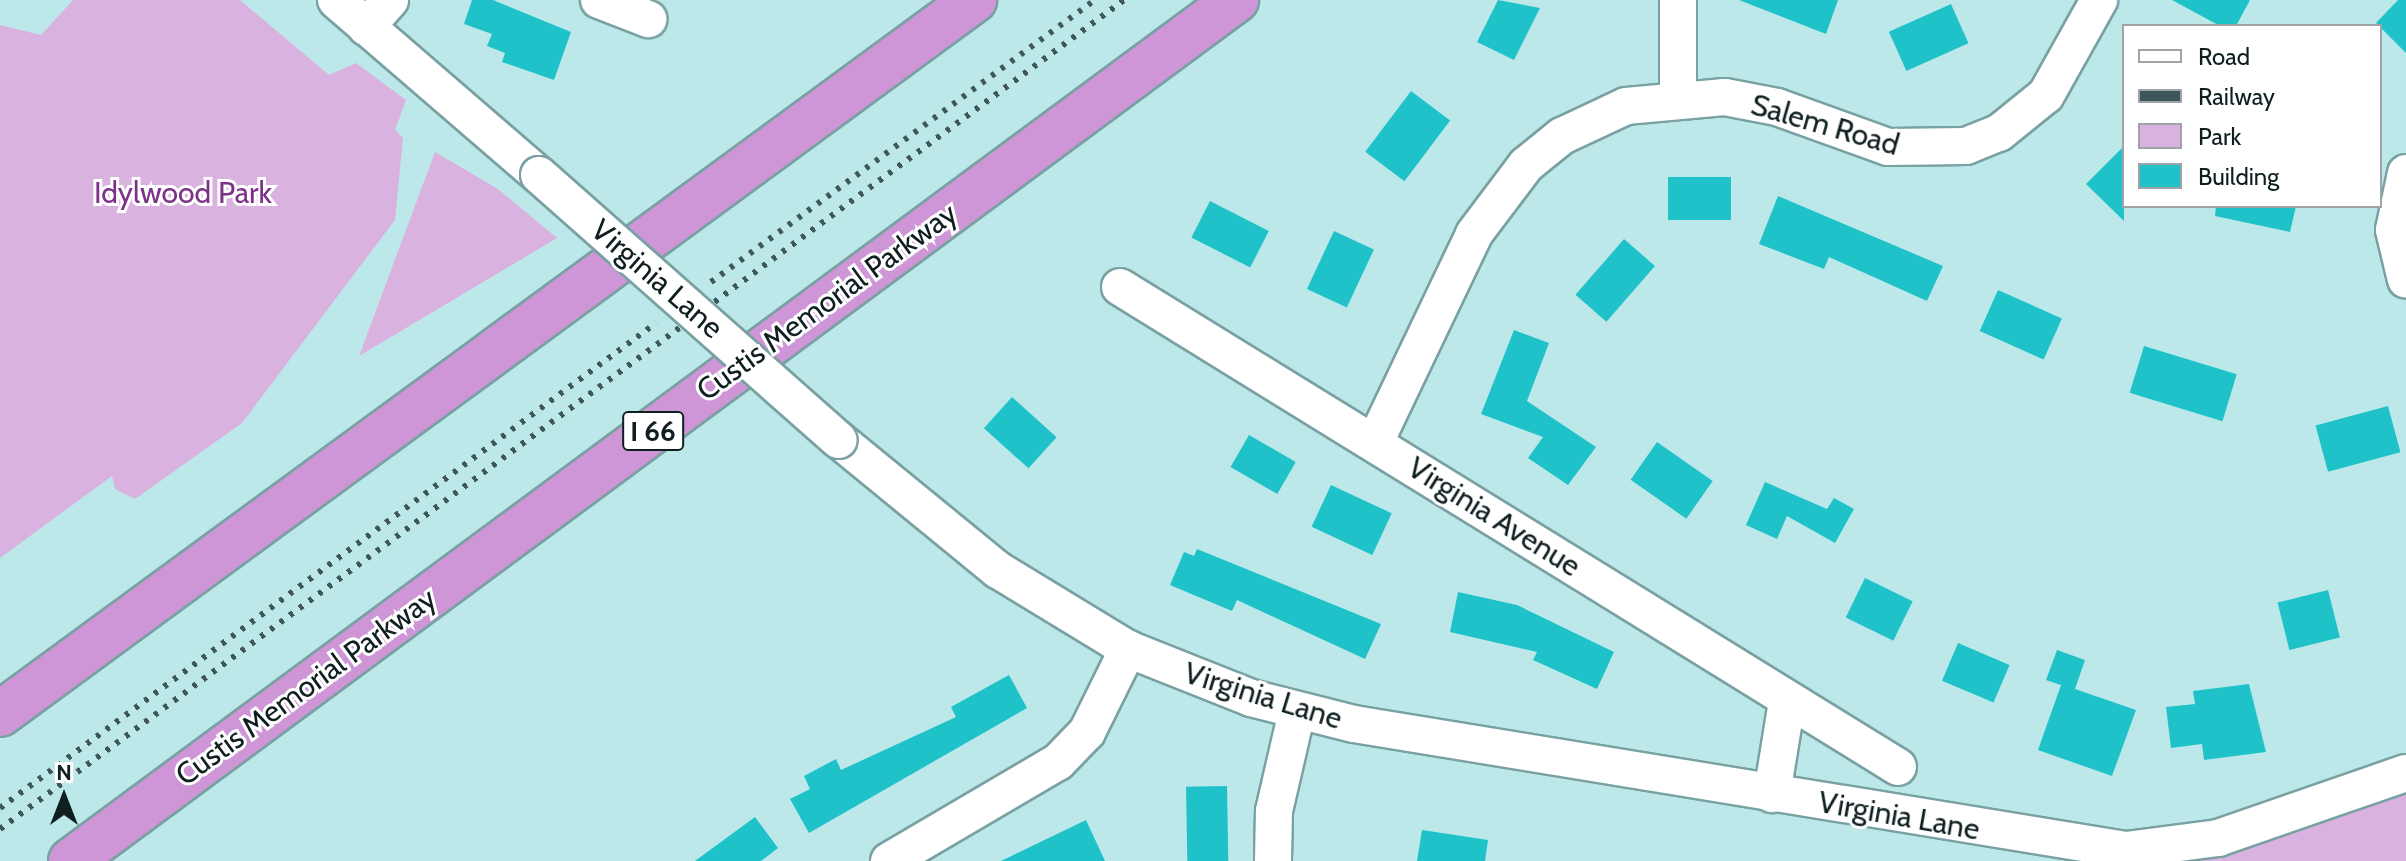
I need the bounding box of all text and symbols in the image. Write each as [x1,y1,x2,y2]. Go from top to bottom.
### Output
legend [2122,24,2382,208]
text: Road [2198,42,2250,71]
text: Railway [2198,82,2275,111]
street label: Salem Road [1747,87,1903,163]
text: Park [2198,122,2241,151]
text: Building [2198,162,2279,191]
park label: Idylwood Park [94,175,272,211]
street label: Custis Memorial Parkway [690,196,964,408]
street label: Virginia Lane [584,212,730,346]
road number: I 66 [621,407,685,455]
street label: Virginia Avenue [1401,450,1587,584]
street label: Custis Memorial Parkway [169,581,443,793]
street label: Virginia Lane [1180,655,1346,737]
north arrow [24,757,104,837]
text: N [56,759,72,786]
street label: Virginia Lane [1816,784,1982,848]

